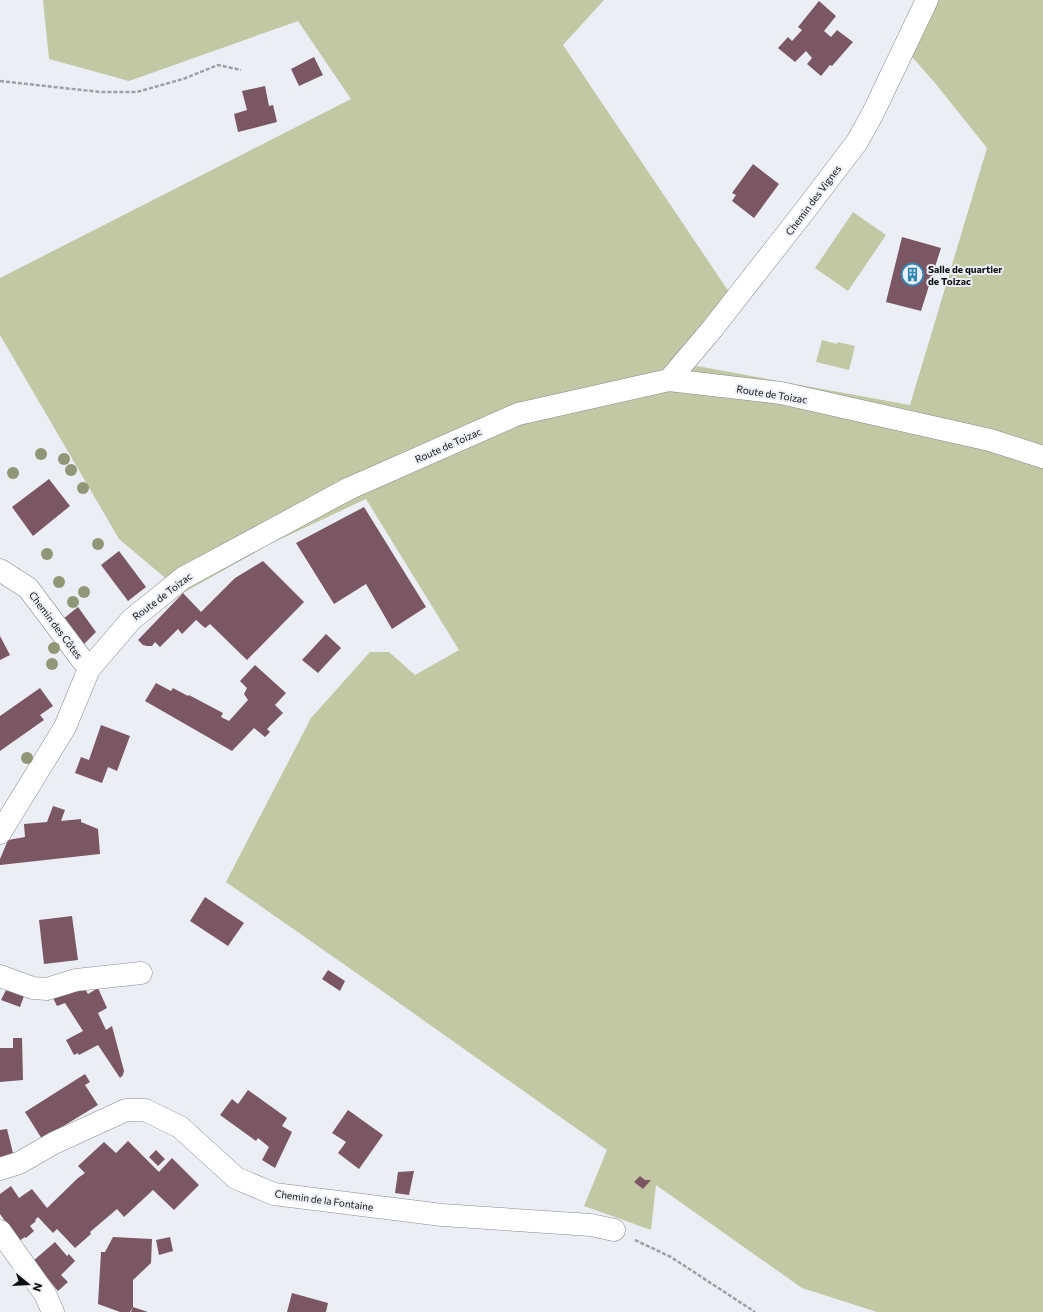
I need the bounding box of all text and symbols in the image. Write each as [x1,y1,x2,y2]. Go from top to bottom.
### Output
street label: Chemin des Vignes [783,162,844,237]
building icon: Salle de quartier de Toizac [900,262,926,288]
place label: Salle de quartier de Toizac [928,263,1002,287]
street label: Route de Toizac [736,382,808,406]
street label: Route de Toizac [413,425,483,465]
street label: Route de Toizac [130,570,194,622]
street label: Chemin des Côtes [27,589,85,661]
street label: Chemin de la Fontaine [274,1187,374,1213]
north arrow [8,1264,48,1304]
text: N [31,1281,45,1293]

